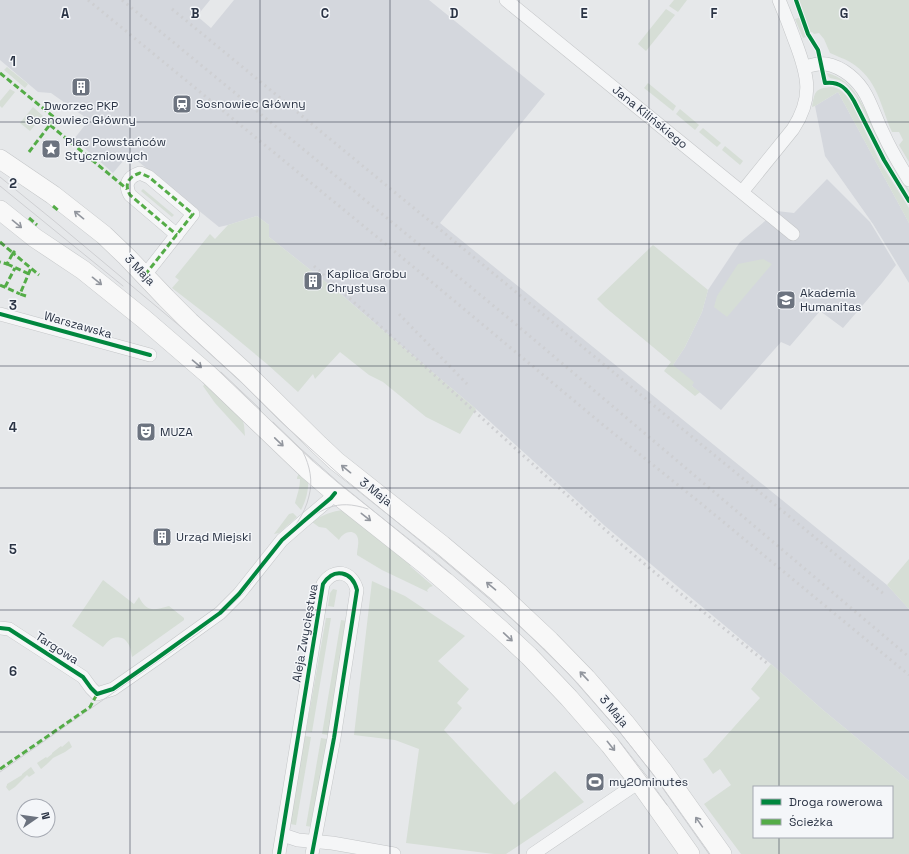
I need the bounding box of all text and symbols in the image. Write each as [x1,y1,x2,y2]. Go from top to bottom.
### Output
text: A [61,5,70,22]
text: B [191,5,200,22]
text: C [321,5,329,22]
text: D [450,5,459,22]
text: E [580,5,588,22]
text: F [711,5,718,22]
text: G [840,5,848,22]
text: 1 [10,53,16,70]
building icon: Dworzec PKP Sosnowiec Główny [70,76,92,98]
street label: Jana Kilińskiego [609,82,691,152]
station icon: Sosnowiec Główny [171,93,193,115]
place label: Sosnowiec Główny [196,96,306,112]
place label: Dworzec PKP Sosnowiec Główny [26,98,136,128]
place label: Plac Powstańców Styczniowych [65,134,166,164]
place icon: Plac Powstańców Styczniowych [40,138,62,160]
text: 2 [9,175,17,192]
one-way arrow [73,211,84,220]
one-way arrow [12,220,23,229]
street label: 3 Maja [121,251,159,289]
place label: Kaplica Grobu Chrystusa [327,266,407,296]
building icon: Kaplica Grobu Chrystusa [302,270,324,292]
one-way arrow [91,276,102,285]
place label: Akademia Humanitas [800,285,861,315]
school or university icon: Akademia Humanitas [775,289,797,311]
text: 3 [9,297,17,314]
street label: Warszawska [42,308,114,342]
one-way arrow [191,359,202,368]
text: 4 [9,419,17,436]
theatre icon: MUZA [135,421,157,443]
place label: MUZA [160,424,193,440]
one-way arrow [274,437,284,447]
one-way arrow [341,464,352,473]
street label: 3 Maja [356,474,396,510]
one-way arrow [360,513,371,522]
building icon: Urząd Miejski [151,526,173,548]
place label: Urząd Miejski [176,529,251,545]
text: 5 [9,541,17,558]
one-way arrow [485,581,496,590]
street label: Aleja Zwycięstwa [288,582,322,683]
street label: Targowa [32,628,82,668]
one-way arrow [503,632,513,642]
text: 6 [9,663,17,680]
one-way arrow [579,671,589,681]
street label: 3 Maja [596,692,632,731]
one-way arrow [607,741,615,752]
sports icon: my20minutes [584,771,606,793]
place label: my20minutes [609,774,688,790]
legend [753,786,893,838]
text: Droga rowerowa [789,794,883,810]
north arrow [16,798,56,838]
text: N [38,811,53,821]
text: Ścieżka [789,814,833,830]
one-way arrow [695,817,703,828]

